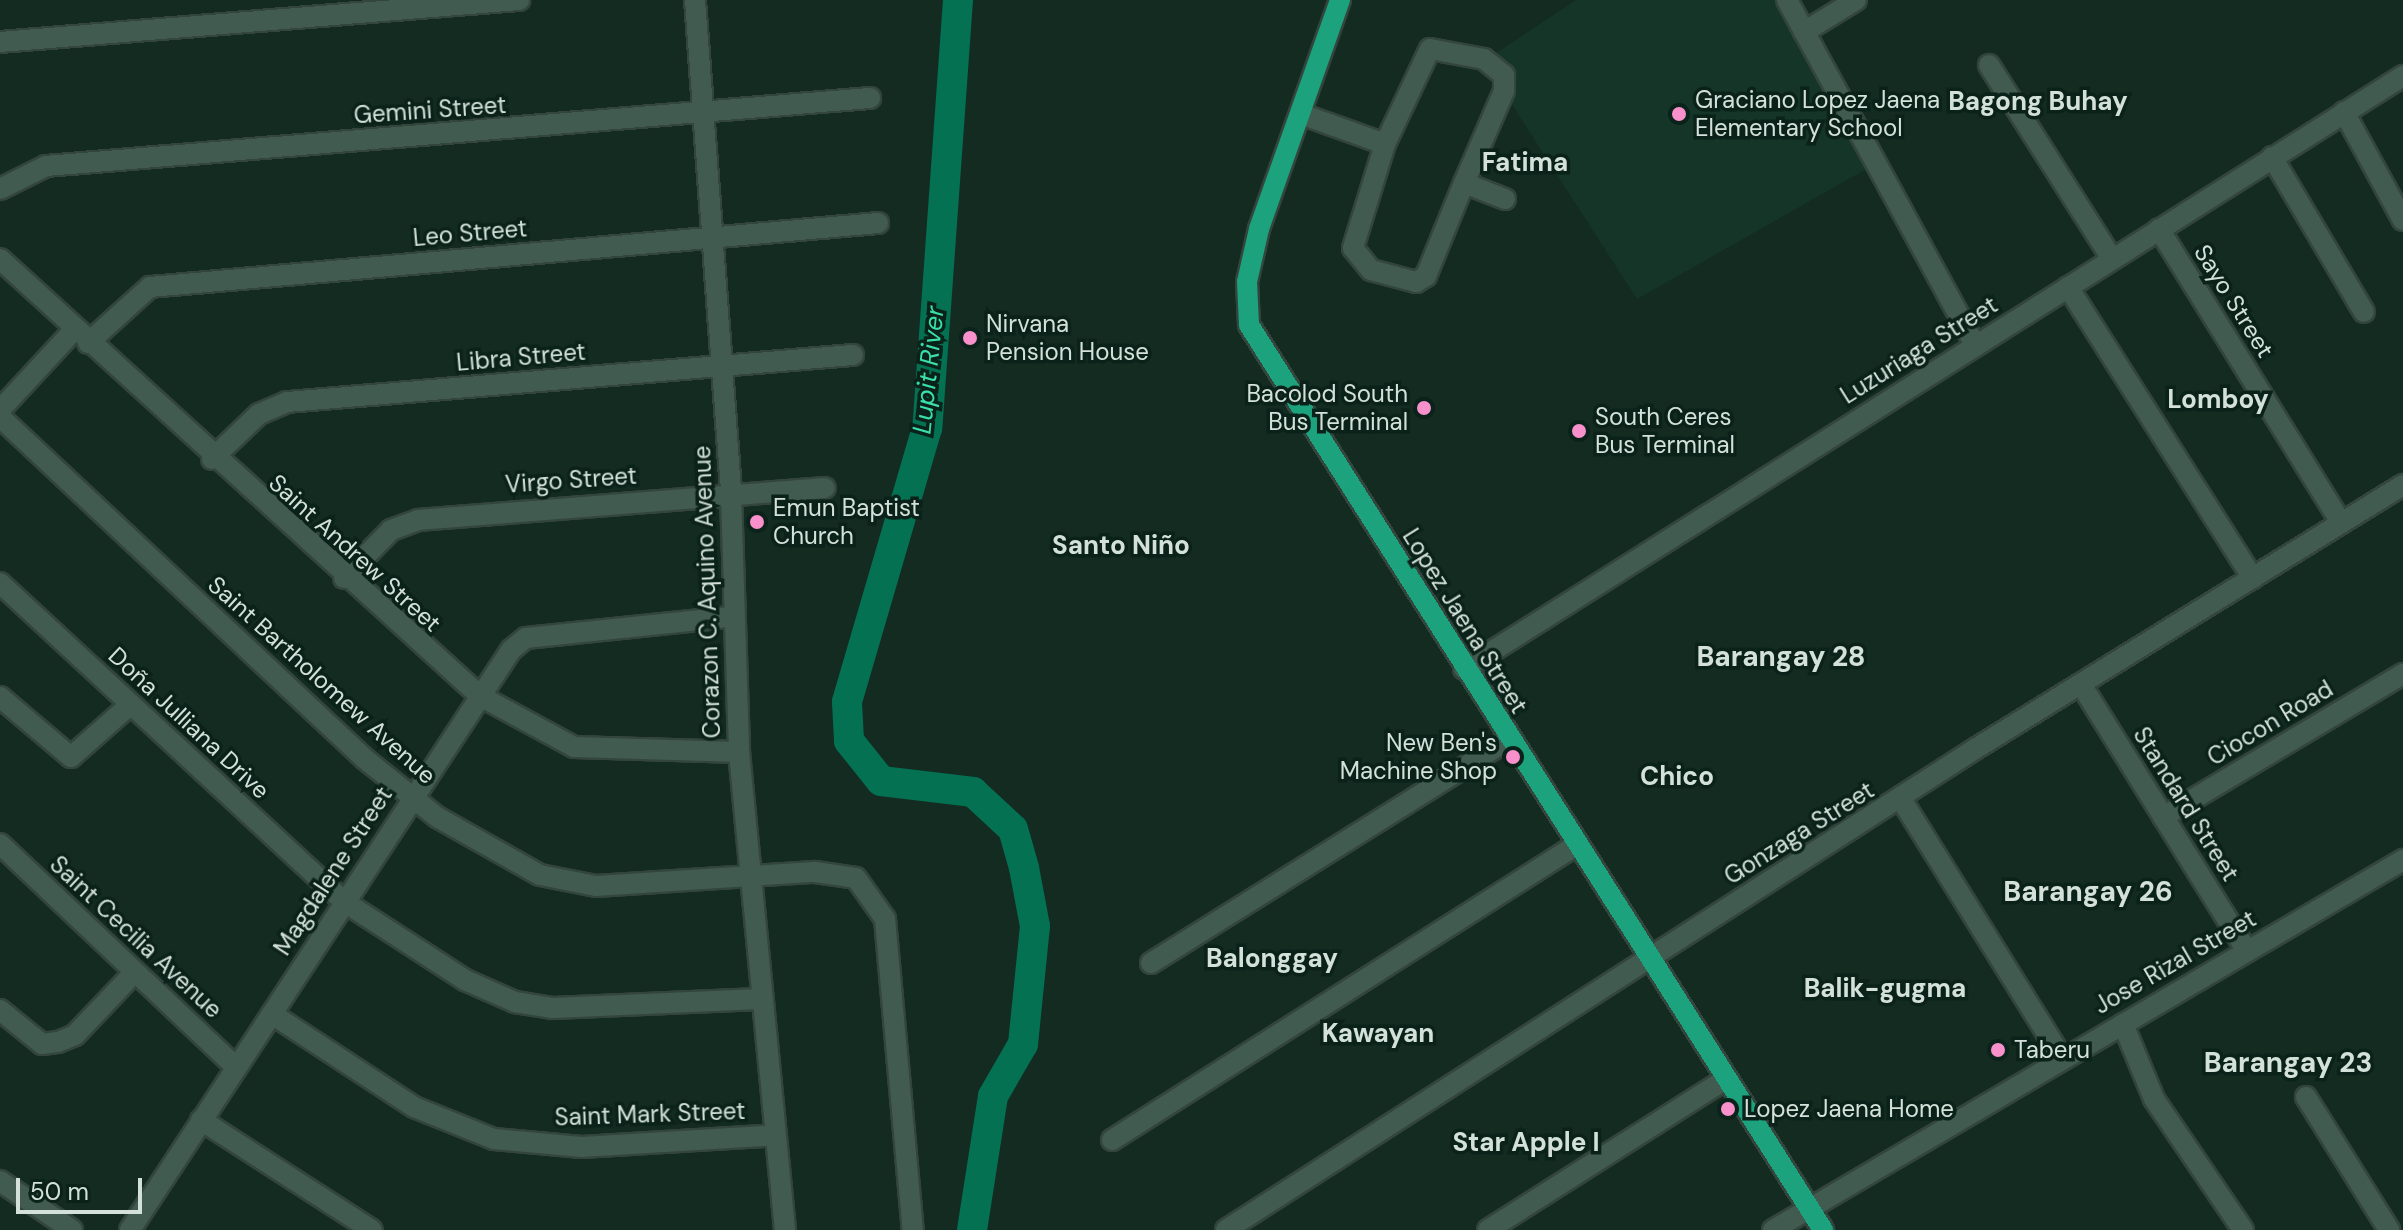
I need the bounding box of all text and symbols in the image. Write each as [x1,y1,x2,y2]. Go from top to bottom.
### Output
place label: Graciano Lopez Jaena Elementary School [1695,86,1940,142]
district label: Bagong Buhay [1948,86,2128,118]
street label: Gemini Street [353,90,507,130]
marker: Graciano Lopez Jaena Elementary School [1670,105,1688,123]
district label: Fatima [1482,147,1568,179]
street label: Leo Street [412,214,528,252]
street label: Sayo Street [2188,239,2280,363]
street label: Luzuriaga Street [1835,290,2003,410]
water label: Lupit River [907,305,951,435]
place label: Nirvana Pension House [986,310,1149,366]
marker: Nirvana Pension House [961,329,979,347]
street label: Libra Street [455,337,587,377]
place label: Bacolod South Bus Terminal [1246,380,1408,436]
district label: Lomboy [2167,384,2269,416]
marker: Bacolod South Bus Terminal [1415,399,1433,417]
place label: South Ceres Bus Terminal [1595,403,1735,459]
marker: South Ceres Bus Terminal [1570,422,1588,440]
street label: Corazon C. Aquino Avenue [687,445,727,739]
street label: Virgo Street [504,461,638,499]
street label: Saint Andrew Street [263,468,447,638]
place label: Emun Baptist Church [773,494,920,550]
marker: Emun Baptist Church [748,513,766,531]
street label: Lopez Jaena Street [1397,523,1533,719]
district label: Santo Niño [1052,530,1190,562]
street label: Saint Bartholomew Avenue [202,570,442,790]
district label: Barangay 28 [1696,640,1866,674]
street label: Doña Julliana Drive [103,641,275,805]
street label: Ciocon Road [2202,674,2338,772]
street label: Standard Street [2127,722,2245,886]
place label: New Ben's Machine Shop [1340,729,1497,785]
marker: New Ben's Machine Shop [1504,748,1522,766]
district label: Chico [1640,761,1714,793]
street label: Gonzaga Street [1719,775,1879,891]
street label: Magdalene Street [268,781,398,961]
street label: Saint Cecilia Avenue [44,850,228,1024]
district label: Barangay 26 [2003,875,2173,909]
street label: Jose Rizal Street [2089,904,2261,1020]
district label: Balonggay [1206,943,1338,975]
district label: Balik-gugma [1804,973,1966,1005]
district label: Kawayan [1322,1018,1434,1050]
place label: Taberu [2014,1036,2090,1064]
marker: Taberu [1989,1041,2007,1059]
district label: Barangay 23 [2204,1046,2372,1080]
place label: Lopez Jaena Home [1744,1095,1954,1123]
street label: Saint Mark Street [554,1096,746,1132]
marker: Lopez Jaena Home [1719,1100,1737,1118]
district label: Star Apple I [1452,1127,1600,1159]
scale bar [20,1162,146,1212]
text: 50 m [30,1176,89,1207]

